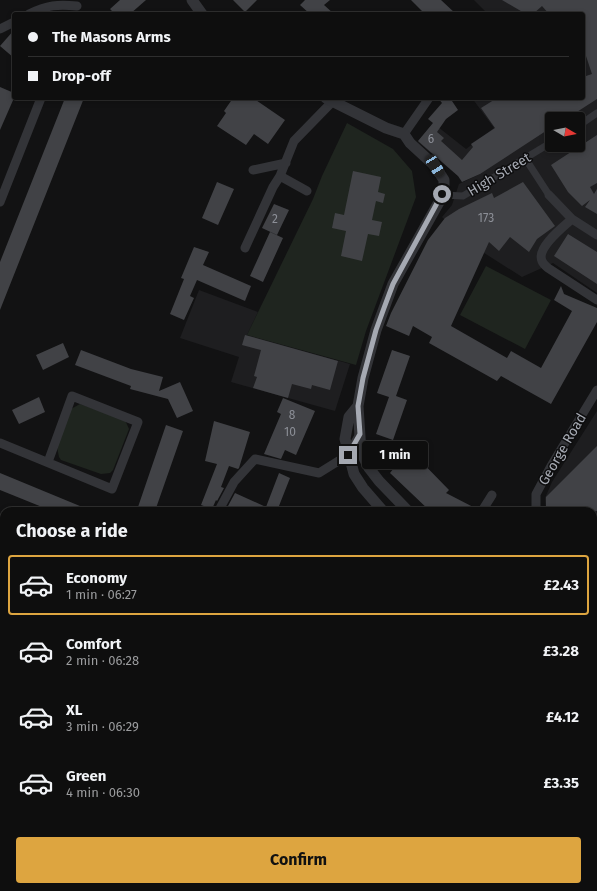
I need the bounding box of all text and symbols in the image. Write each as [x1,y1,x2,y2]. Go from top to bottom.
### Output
text: The Masons Arms [52,28,171,46]
text: Drop-off [52,67,111,85]
north arrow [545,112,585,152]
map controls [545,112,585,152]
house number: 6 [428,132,434,146]
street label: High Street [465,148,535,200]
car [424,153,446,179]
route start [433,185,451,203]
house number: 173 [478,211,494,225]
house number: 2 [272,212,278,226]
house number: 8 [289,408,296,422]
street label: George Road [535,410,590,488]
house number: 10 [284,425,296,439]
callout: 1 min [362,441,428,469]
route end [339,446,357,464]
text: 1 min [379,447,411,462]
text: Choose a ride [16,520,128,542]
icon: car [18,567,54,603]
text: Economy [66,569,127,587]
text: £2.43 [544,576,579,594]
text: 1 min · 06:27 [66,587,137,602]
icon: car [18,633,54,669]
text: Comfort [66,635,122,653]
text: £3.28 [543,642,579,660]
text: 2 min · 06:28 [66,653,139,668]
icon: car [18,699,54,735]
text: XL [66,701,82,719]
text: £4.12 [546,708,579,726]
text: 3 min · 06:29 [66,719,139,734]
icon: car [18,765,54,801]
text: Green [66,767,106,785]
text: £3.35 [543,774,579,792]
text: 4 min · 06:30 [66,785,140,800]
button: Confirm [16,837,581,883]

